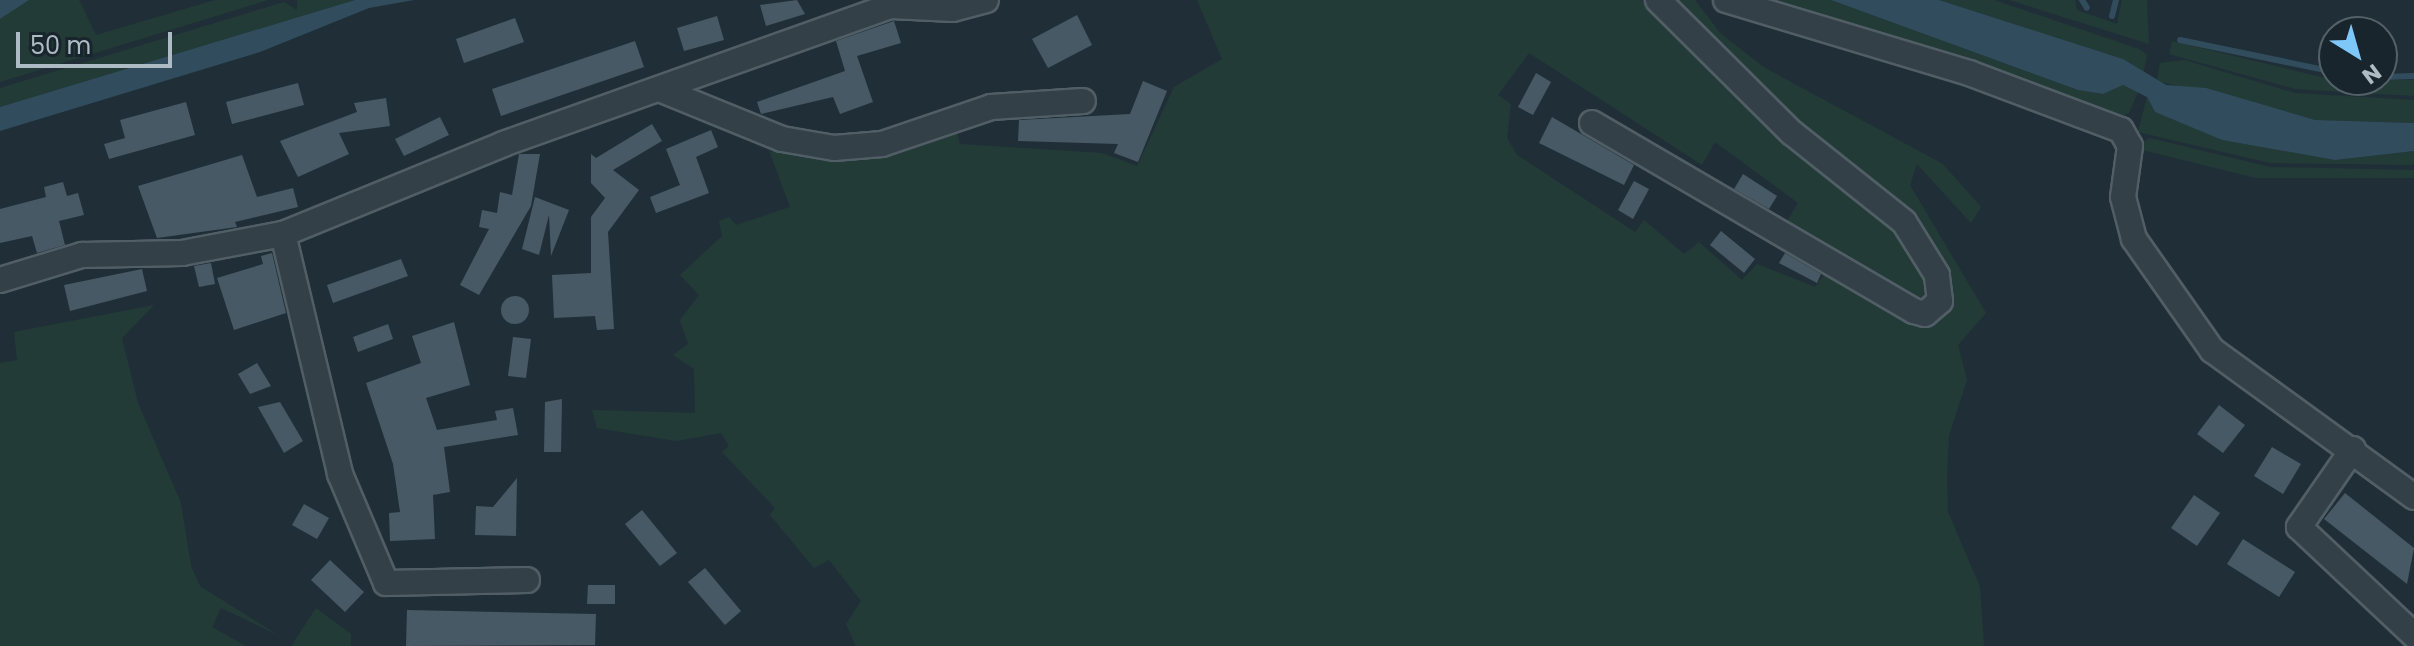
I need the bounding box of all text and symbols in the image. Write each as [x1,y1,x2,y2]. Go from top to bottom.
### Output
scale bar [20,16,176,66]
north arrow [2318,16,2398,96]
text: 50 m [30,29,91,62]
text: N [2356,57,2387,91]

